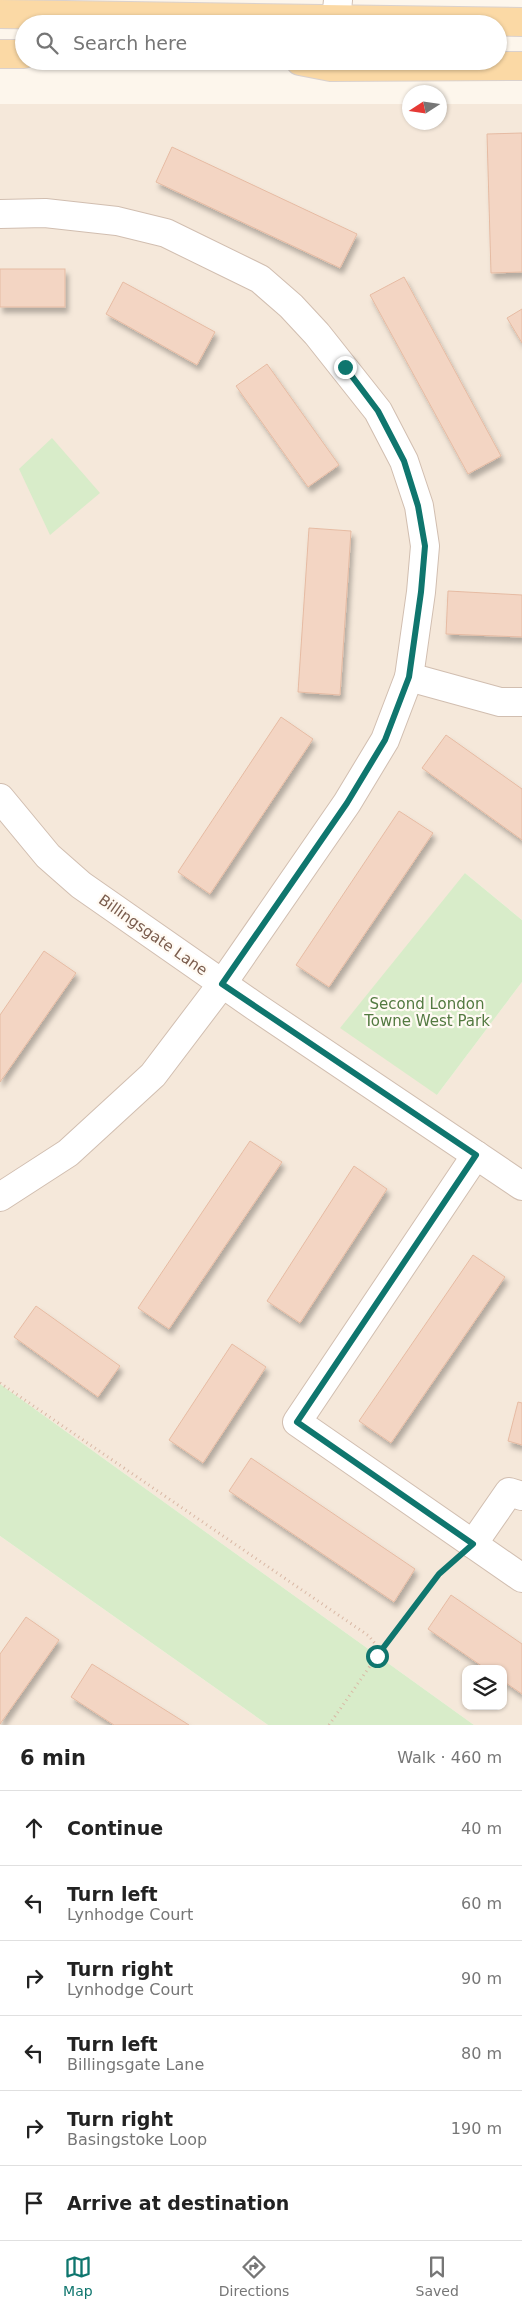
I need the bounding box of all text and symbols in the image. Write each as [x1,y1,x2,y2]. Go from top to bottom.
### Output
search box [15,15,507,70]
icon: search [33,29,61,57]
text: Search here [73,32,187,54]
north arrow [402,85,447,130]
route end [334,356,357,379]
street label: Billingsgate Lane [95,891,211,979]
park label: Second London Towne West Park [363,995,490,1030]
route start [366,1645,389,1668]
map controls [462,1665,507,1710]
button: layers [462,1665,507,1710]
text: 6 min [20,1746,86,1770]
text: Walk · 460 m [397,1748,502,1767]
icon: ahead [20,1814,48,1842]
text: Continue [67,1817,163,1839]
text: 40 m [461,1819,502,1838]
text: Turn left [67,1883,158,1905]
icon: left [20,1889,48,1917]
text: 60 m [461,1894,502,1913]
text: Lynhodge Court [67,1905,193,1924]
text: Turn right [67,1958,173,1980]
icon: right [20,1964,48,1992]
text: 90 m [461,1969,502,1988]
text: Lynhodge Court [67,1980,193,1999]
text: Turn left [67,2033,158,2055]
icon: left [20,2039,48,2067]
text: 80 m [461,2044,502,2063]
text: Billingsgate Lane [67,2055,204,2074]
text: Turn right [67,2108,173,2130]
icon: right [20,2114,48,2142]
text: 190 m [451,2119,502,2138]
text: Basingstoke Loop [67,2130,207,2149]
icon: arrive [20,2189,48,2217]
text: Arrive at destination [67,2192,289,2214]
tab: Map [63,2253,93,2299]
tab: Directions [219,2253,289,2299]
tab: Saved [416,2253,459,2299]

